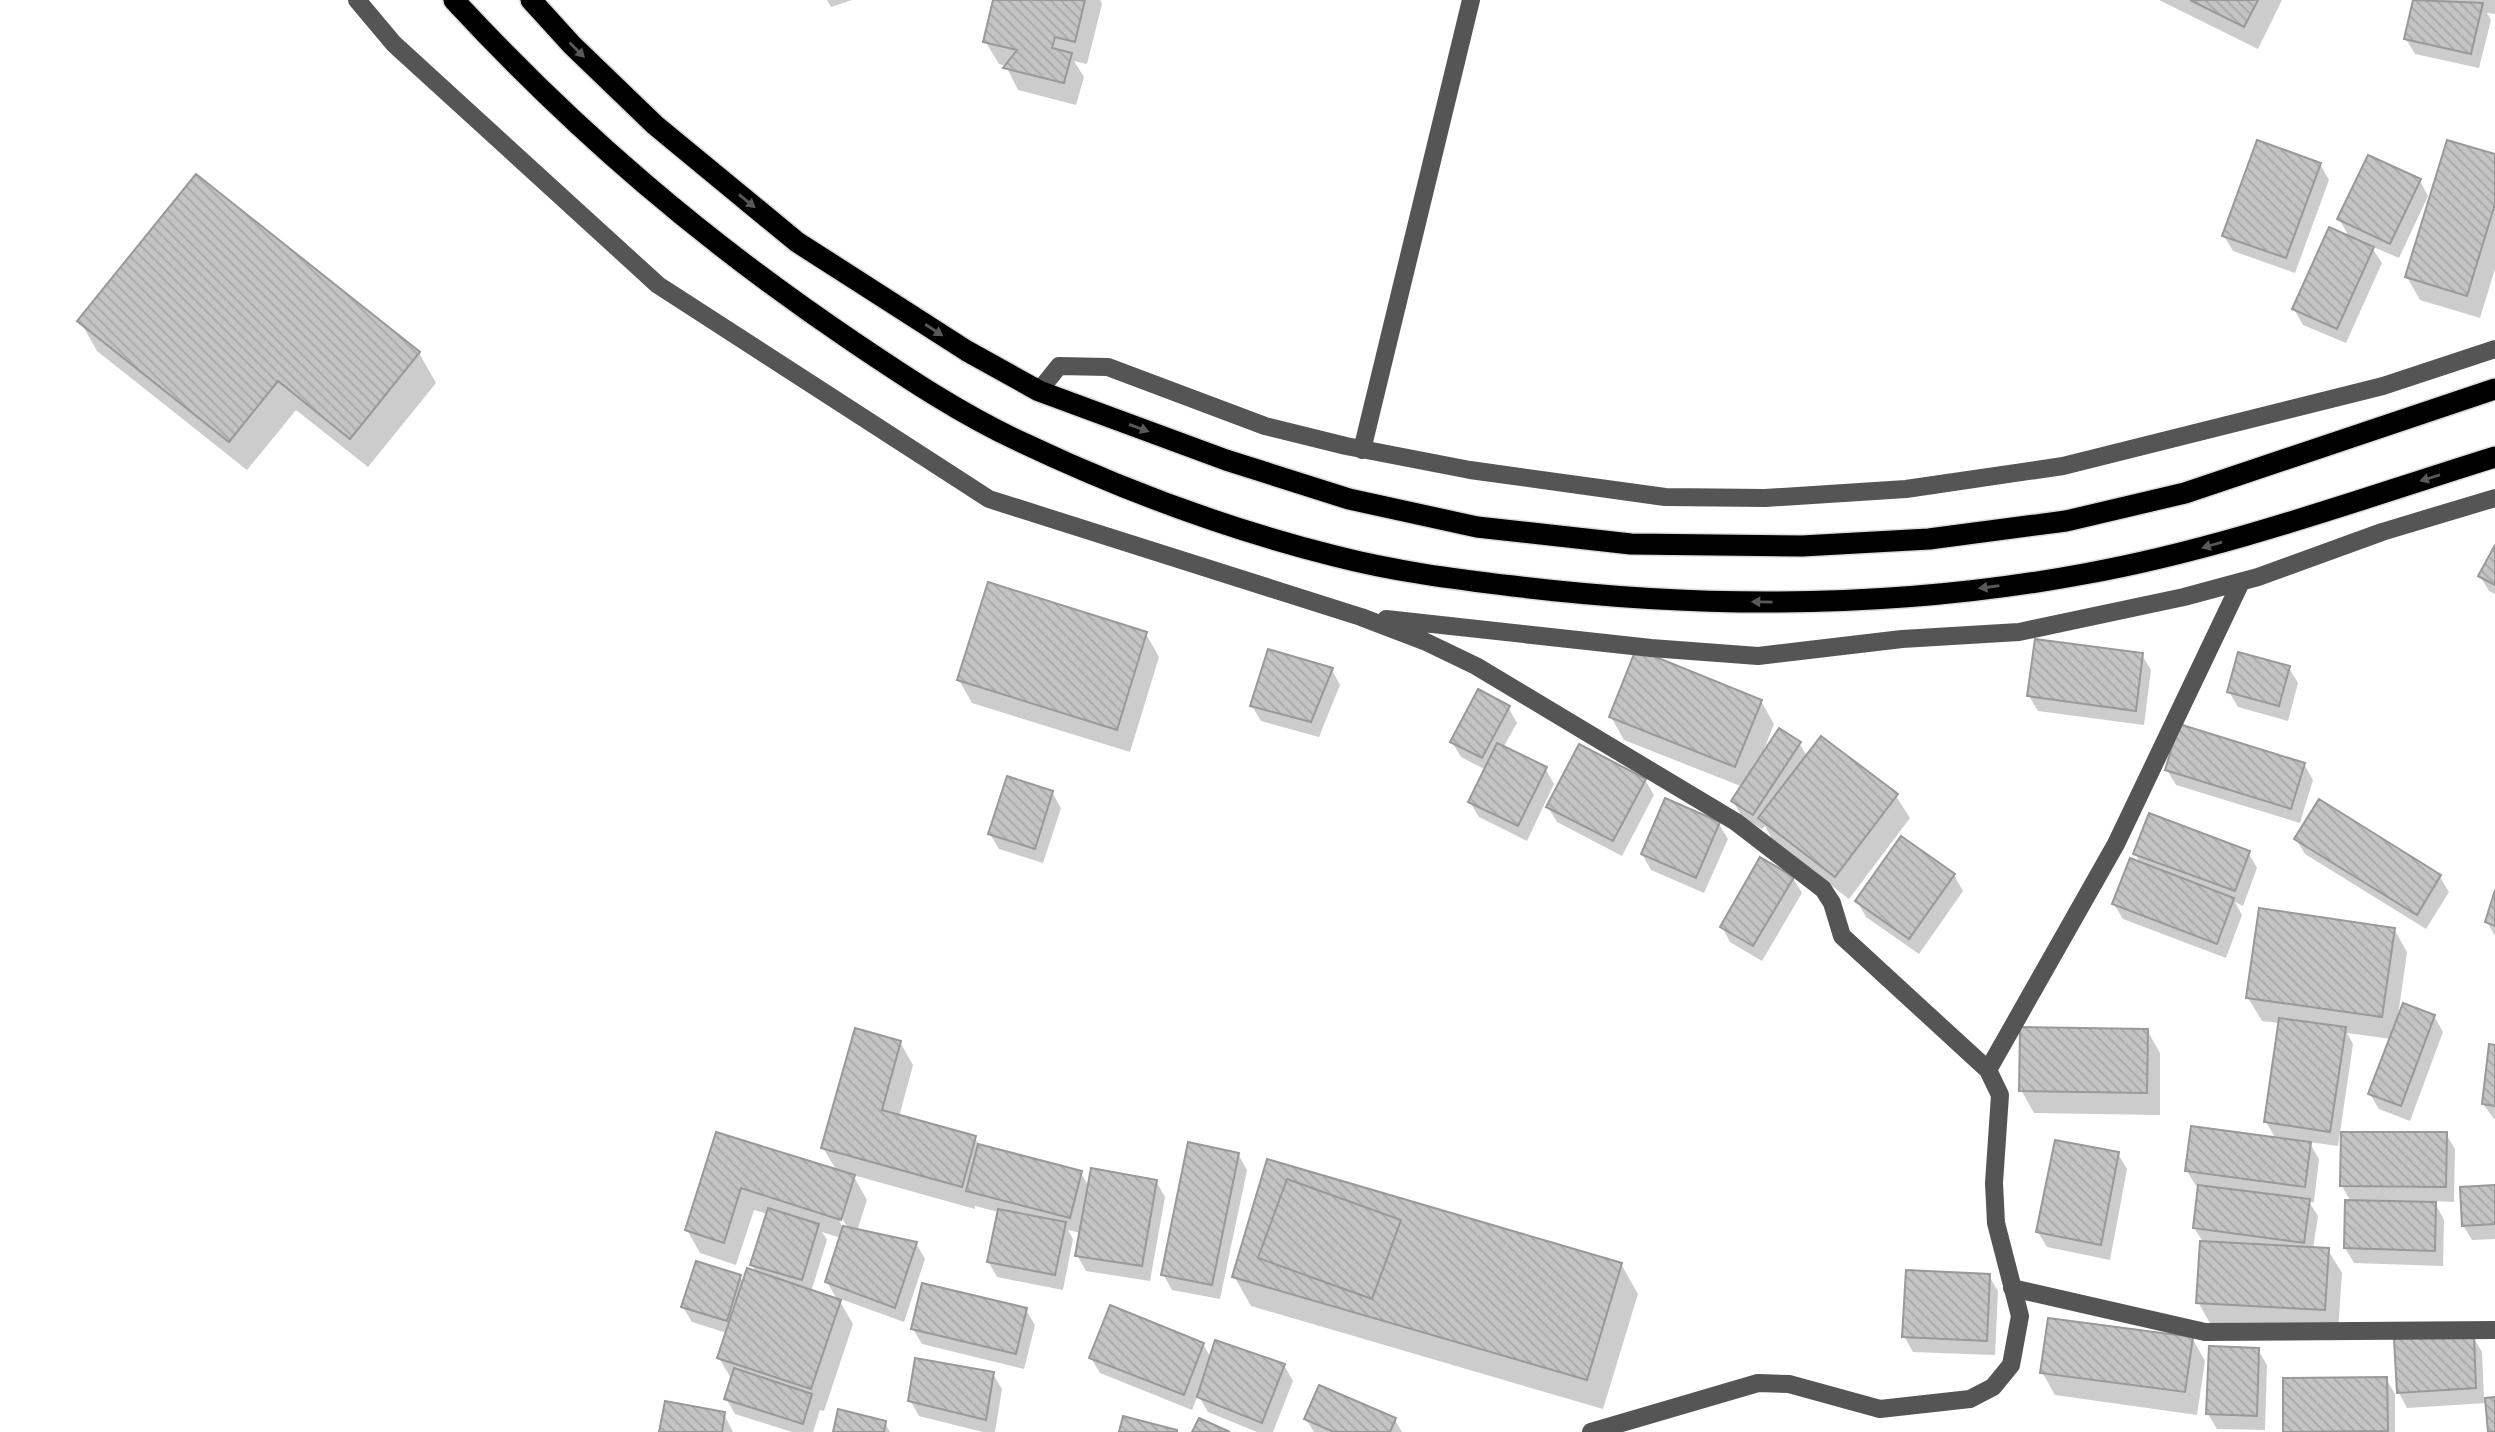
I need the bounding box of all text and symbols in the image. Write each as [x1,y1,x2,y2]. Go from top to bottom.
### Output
one-way arrow [569,42,585,58]
one-way arrow [739,193,756,208]
one-way arrow [925,323,943,337]
one-way arrow [1128,422,1149,433]
one-way arrow [2419,473,2440,483]
one-way arrow [2202,540,2223,550]
one-way arrow [1978,582,2000,593]
one-way arrow [1751,596,1773,608]

